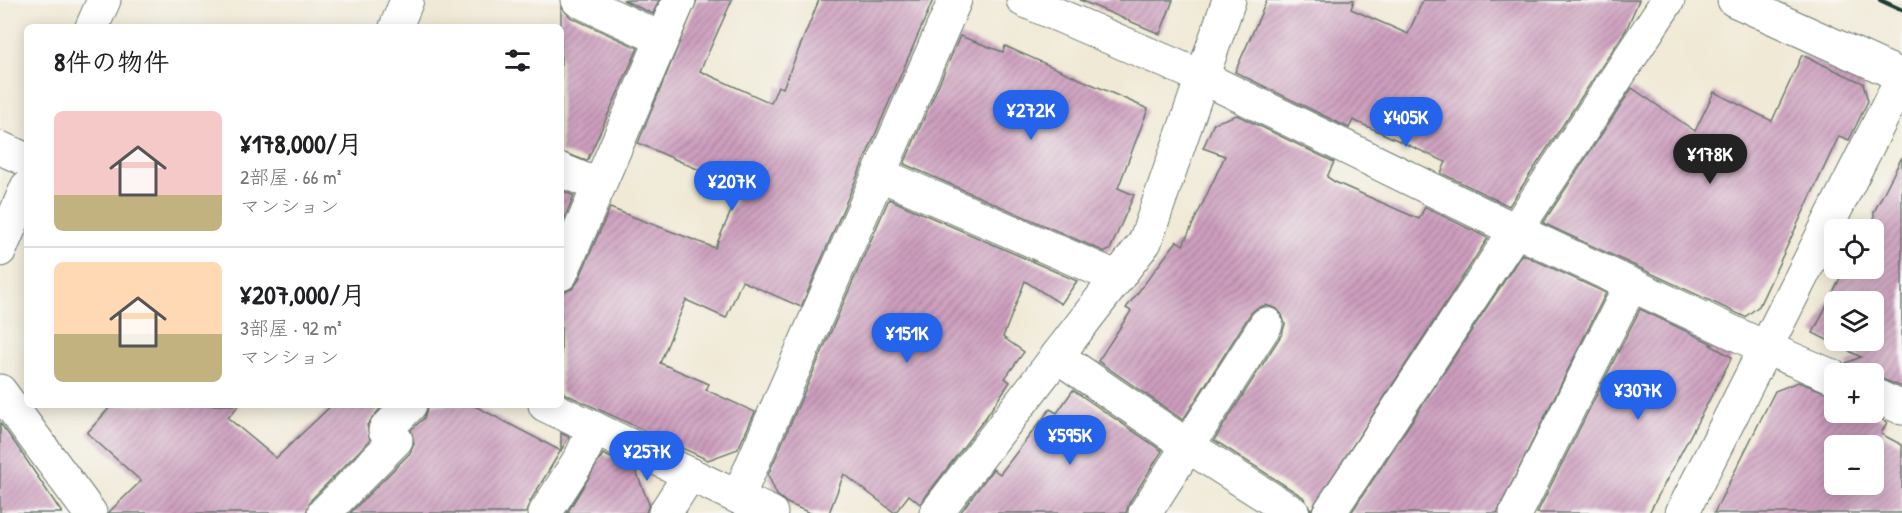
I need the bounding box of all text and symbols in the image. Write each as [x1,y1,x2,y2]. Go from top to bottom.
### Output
text: 8件の物件 [54,44,169,79]
icon: filters [501,44,534,77]
pin: ¥272K [989,90,1073,141]
text: ¥272K [1007,96,1055,123]
pin: ¥405K [1364,97,1448,148]
text: ¥405K [1384,103,1428,130]
text: ¥178,000/月 [240,126,363,161]
pin: ¥178K [1668,134,1752,185]
icon: home [102,135,174,207]
text: ¥178K [1687,140,1733,167]
pin: ¥207K [690,161,774,212]
text: 2部屋 · 66 m² [240,163,341,190]
text: ¥207K [708,167,756,194]
text: マンション [240,192,339,219]
map controls [1824,219,1884,495]
button: locate [1824,219,1884,279]
text: ¥207,000/月 [240,277,366,312]
icon: home [102,286,174,358]
button: layers [1824,291,1884,351]
pin: ¥151K [865,313,949,364]
text: 3部屋 · 92 m² [240,314,342,341]
text: ¥151K [886,319,928,346]
text: マンション [240,343,339,370]
button: + [1824,363,1884,423]
pin: ¥307K [1596,370,1680,421]
text: ¥307K [1614,376,1662,403]
pin: ¥595K [1028,415,1112,466]
text: ¥595K [1048,421,1092,448]
pin: ¥257K [605,431,689,482]
button: − [1824,435,1884,495]
text: ¥257K [623,437,671,464]

